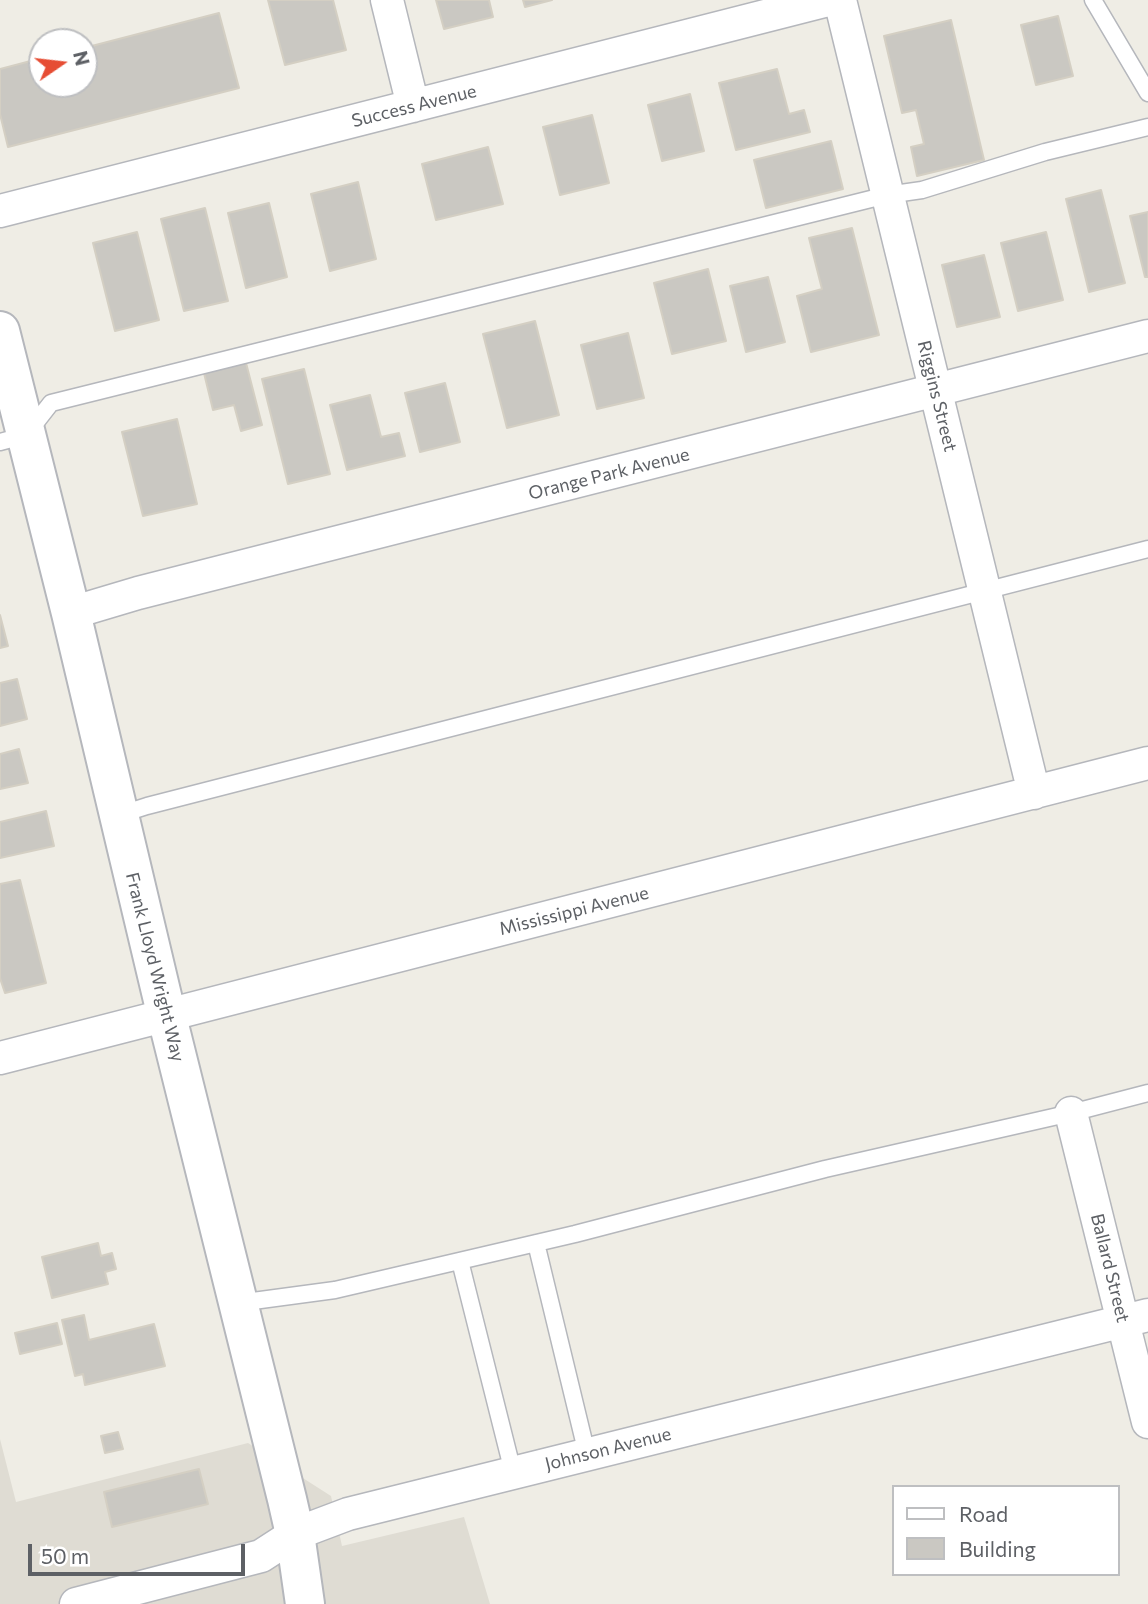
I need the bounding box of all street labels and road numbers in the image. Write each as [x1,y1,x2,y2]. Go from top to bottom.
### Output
street label: Success Avenue [349,80,479,132]
street label: Riggins Street [913,338,961,454]
street label: Orange Park Avenue [526,444,692,504]
street label: Frank Lloyd Wright Way [121,870,189,1064]
street label: Mississippi Avenue [497,882,651,940]
street label: Ballard Street [1086,1211,1134,1325]
street label: Johnson Avenue [543,1423,673,1475]

